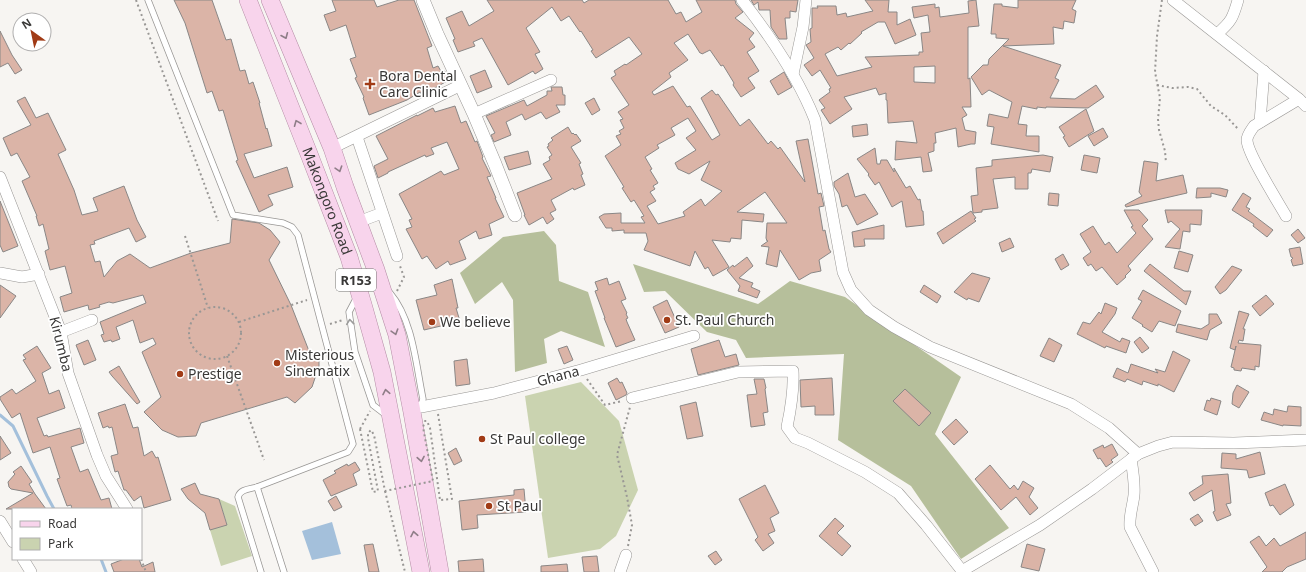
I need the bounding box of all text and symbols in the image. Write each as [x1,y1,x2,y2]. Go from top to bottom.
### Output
north arrow [12,12,52,52]
text: N [18,14,34,32]
one-way arrow [280,31,288,39]
place label: Bora Dental Care Clinic [379,66,457,101]
marker: Bora Dental Care Clinic [364,78,376,90]
one-way arrow [294,120,302,128]
street label: Makongoro Road [298,144,357,257]
one-way arrow [334,166,343,173]
road number: R153 [336,269,376,291]
place label: St. Paul Church [675,310,774,329]
place label: We believe [440,312,511,331]
street label: Kirumba [45,314,78,373]
marker: St. Paul Church [662,315,672,325]
marker: We believe [427,317,437,327]
one-way arrow [346,319,355,325]
one-way arrow [390,328,399,335]
place label: Misterious Sinematix [285,345,354,380]
marker: Misterious Sinematix [272,358,282,368]
street label: Ghana [535,361,581,390]
place label: Prestige [188,364,242,383]
marker: Prestige [175,369,185,379]
one-way arrow [382,389,390,396]
place label: St Paul college [490,429,586,448]
marker: St Paul college [477,434,487,444]
one-way arrow [416,456,424,462]
place label: St Paul [497,496,542,515]
marker: St Paul [484,501,494,511]
legend [12,508,142,560]
text: Road [48,515,77,532]
one-way arrow [410,531,418,537]
text: Park [48,535,74,552]

